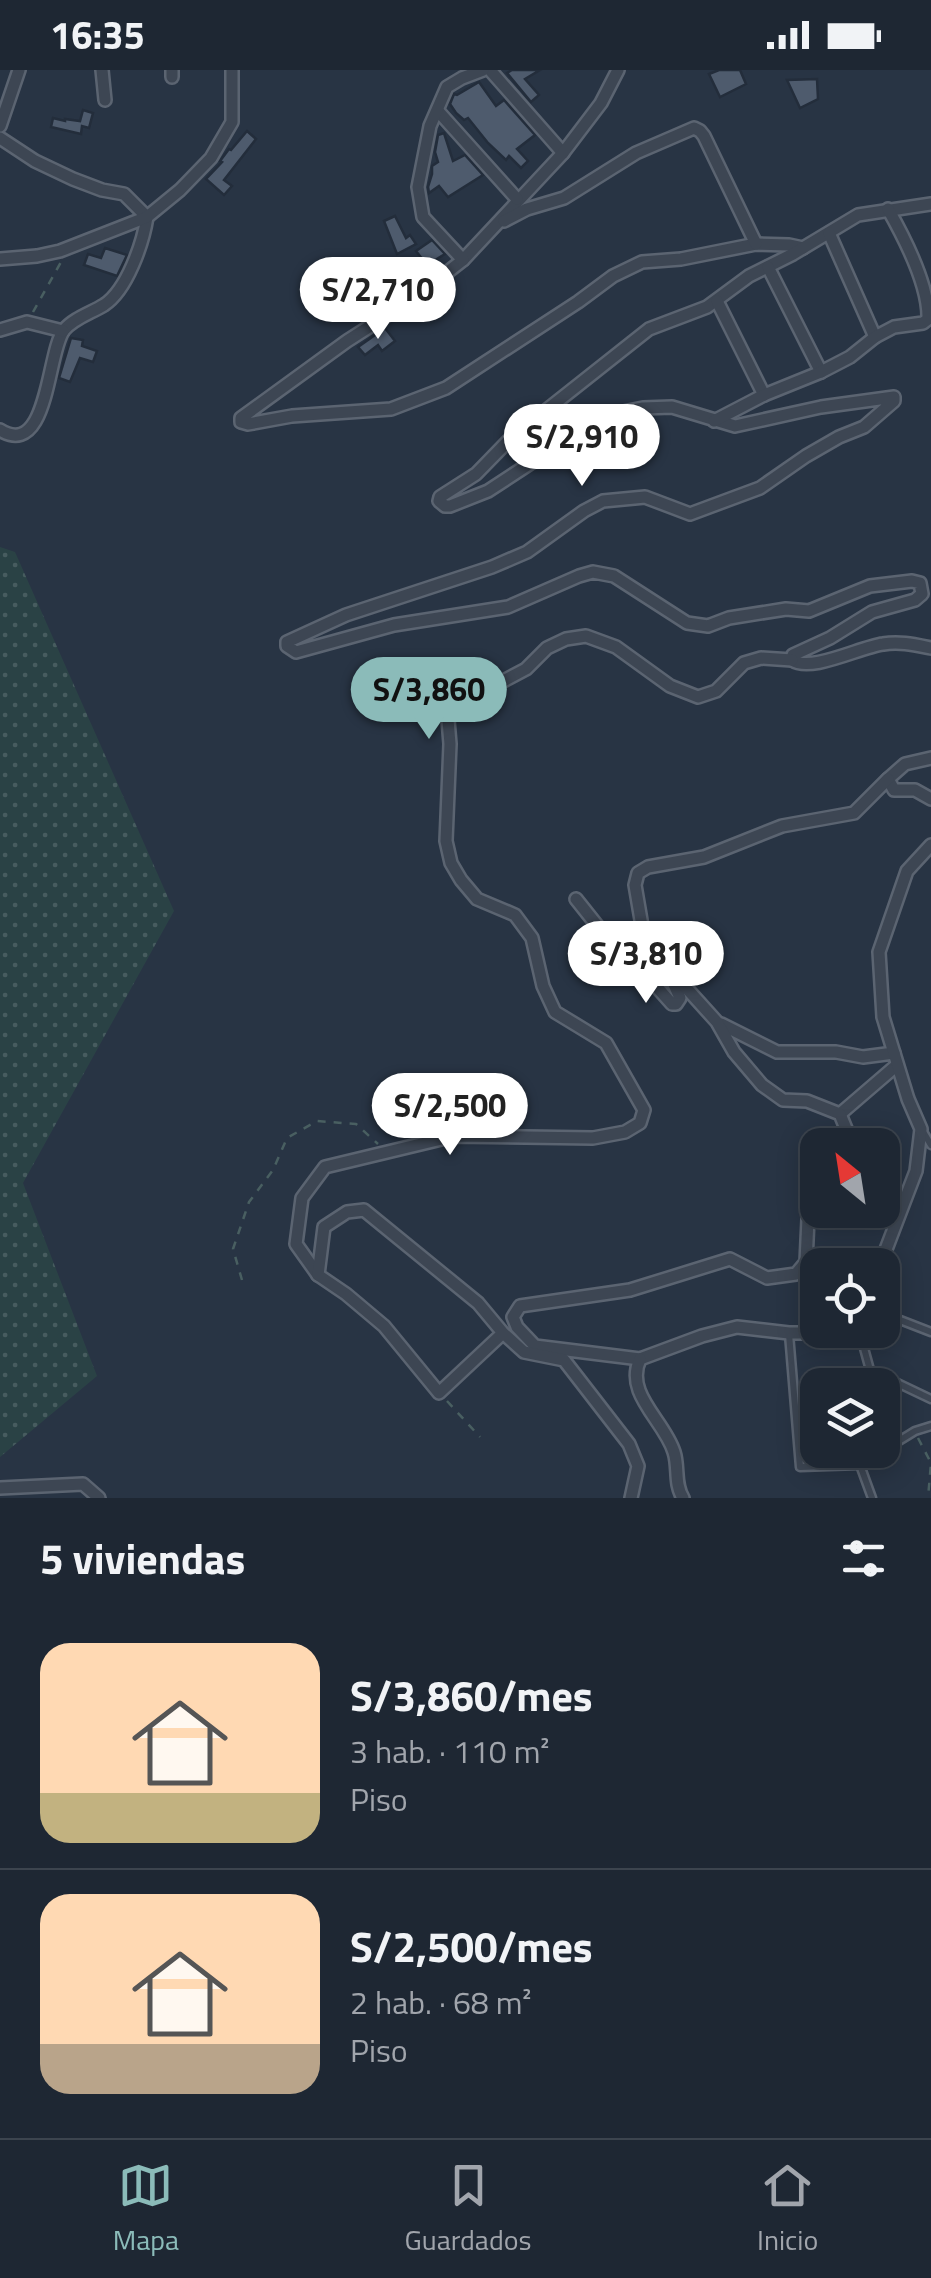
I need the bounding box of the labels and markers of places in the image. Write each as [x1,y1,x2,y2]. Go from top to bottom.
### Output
pin: S/2,710 [286,257,470,342]
pin: S/2,910 [490,404,674,489]
pin: S/3,860 [337,657,521,742]
pin: S/3,810 [554,921,738,1006]
pin: S/2,500 [358,1073,542,1158]

